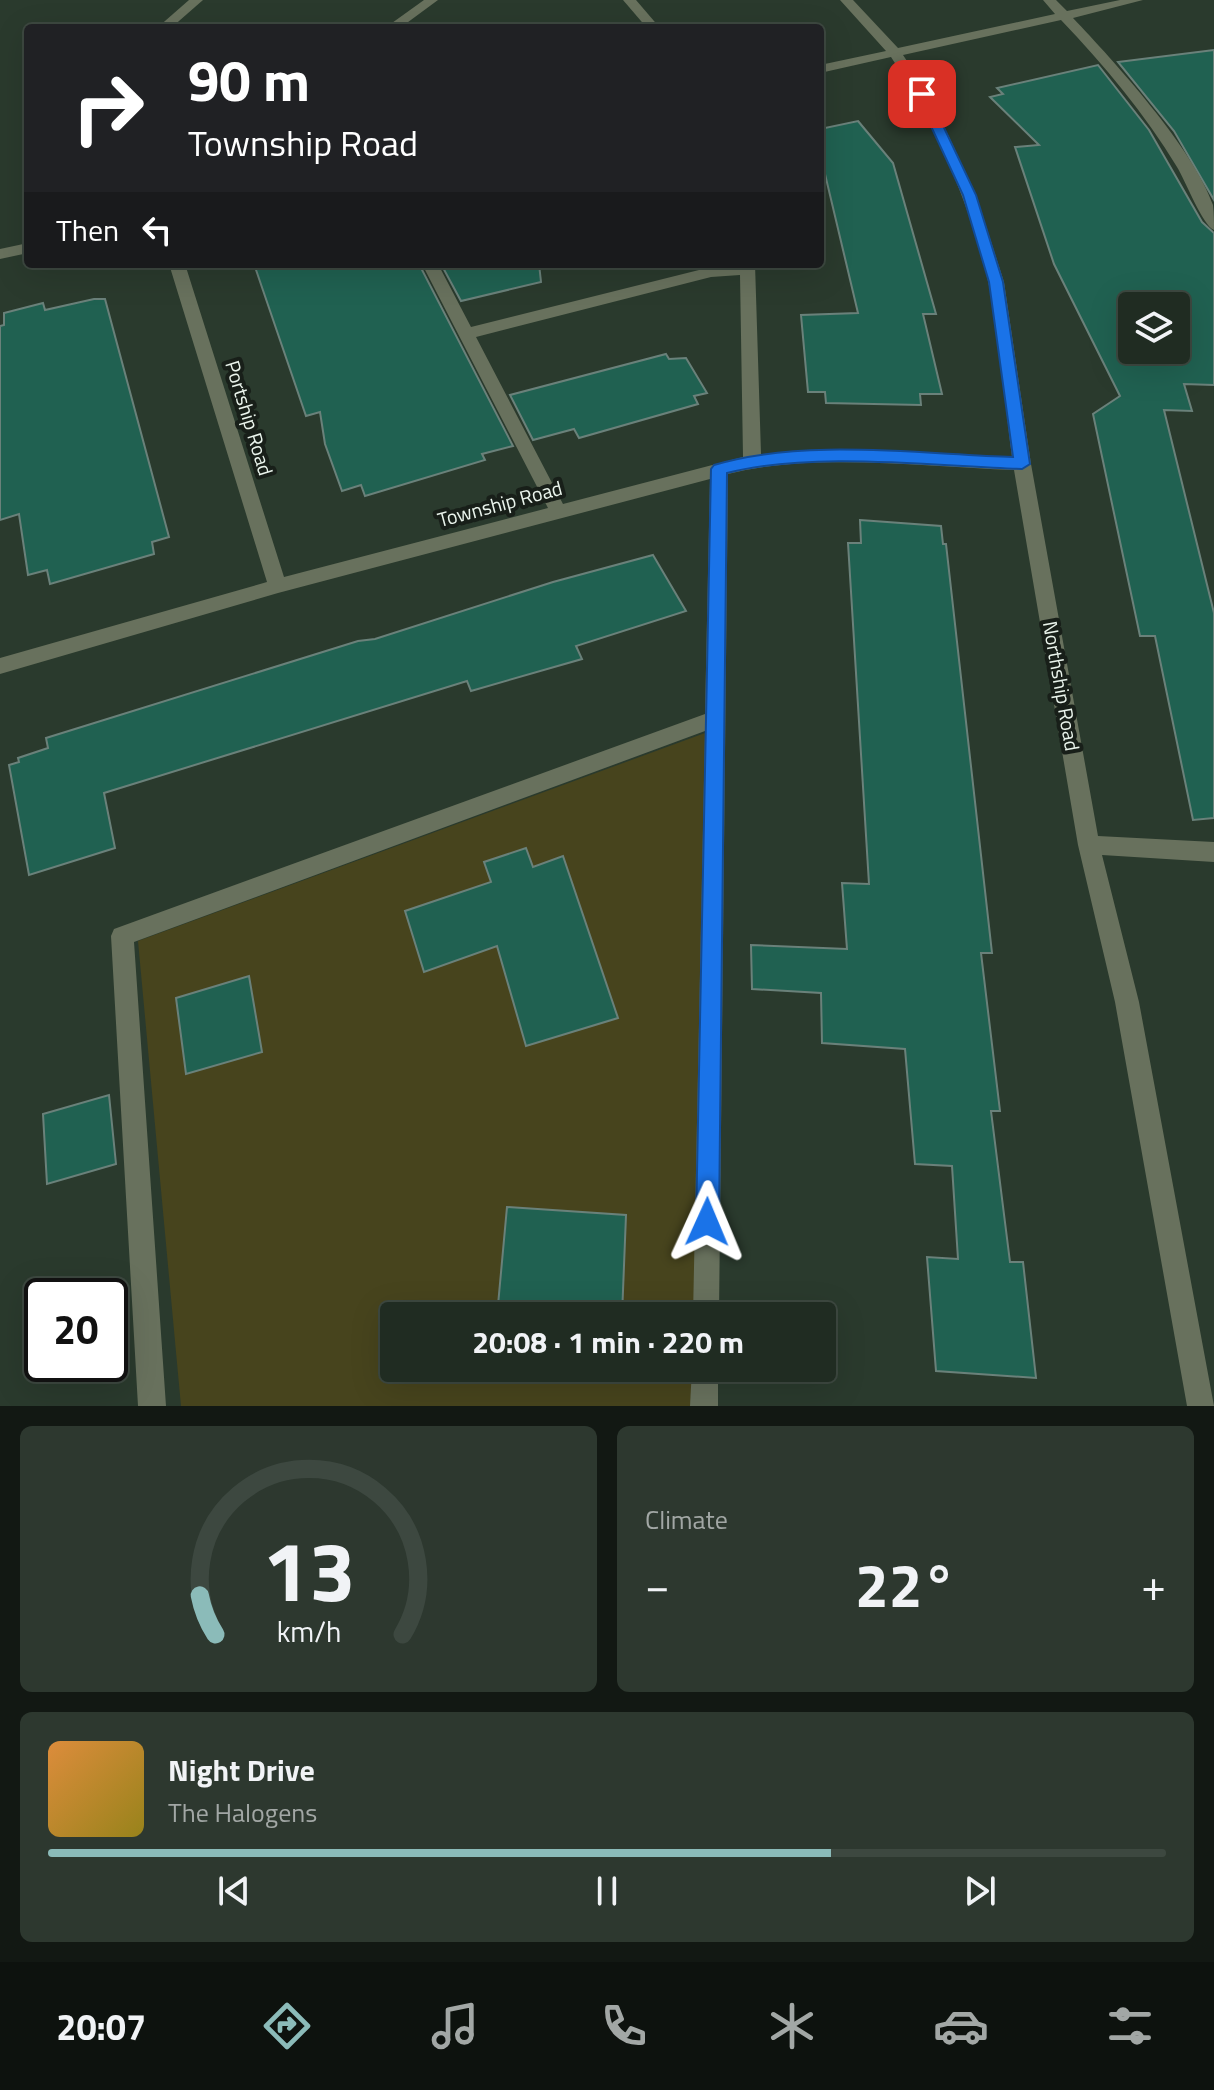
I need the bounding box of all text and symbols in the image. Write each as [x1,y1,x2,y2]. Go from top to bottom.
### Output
text: 90 m [188,38,310,123]
icon: right [56,56,160,160]
pin [888,60,956,128]
icon: arrive [900,72,944,116]
text: Township Road [188,115,418,170]
text: Then [56,207,119,253]
icon: left [135,208,179,252]
map controls [1118,292,1190,364]
button: layers [1118,292,1190,364]
street label: Portship Road [217,356,282,479]
street label: Township Road [434,472,566,535]
street label: Northship Road [1035,619,1088,753]
position arrow [665,1180,749,1264]
speed limit sign: 20 [24,1278,128,1382]
text: 20:08 · 1 min · 220 m [472,1319,744,1365]
text: Climate [645,1500,728,1539]
text: 13 [262,1507,355,1633]
text: 22° [855,1539,956,1630]
text: − [645,1551,670,1618]
text: + [1141,1551,1166,1618]
text: km/h [276,1610,341,1653]
text: Night Drive [168,1747,315,1793]
text: The Halogens [168,1793,317,1832]
icon: previous [212,1869,256,1913]
icon: pause [585,1869,629,1913]
icon: next [958,1869,1002,1913]
icon: directions [259,1998,315,2054]
icon: music [427,1998,483,2054]
icon: phone [596,1998,652,2054]
icon: climate [764,1998,820,2054]
icon: car [933,1998,989,2054]
icon: filters [1102,1998,1158,2054]
text: 20:07 [56,1999,146,2054]

